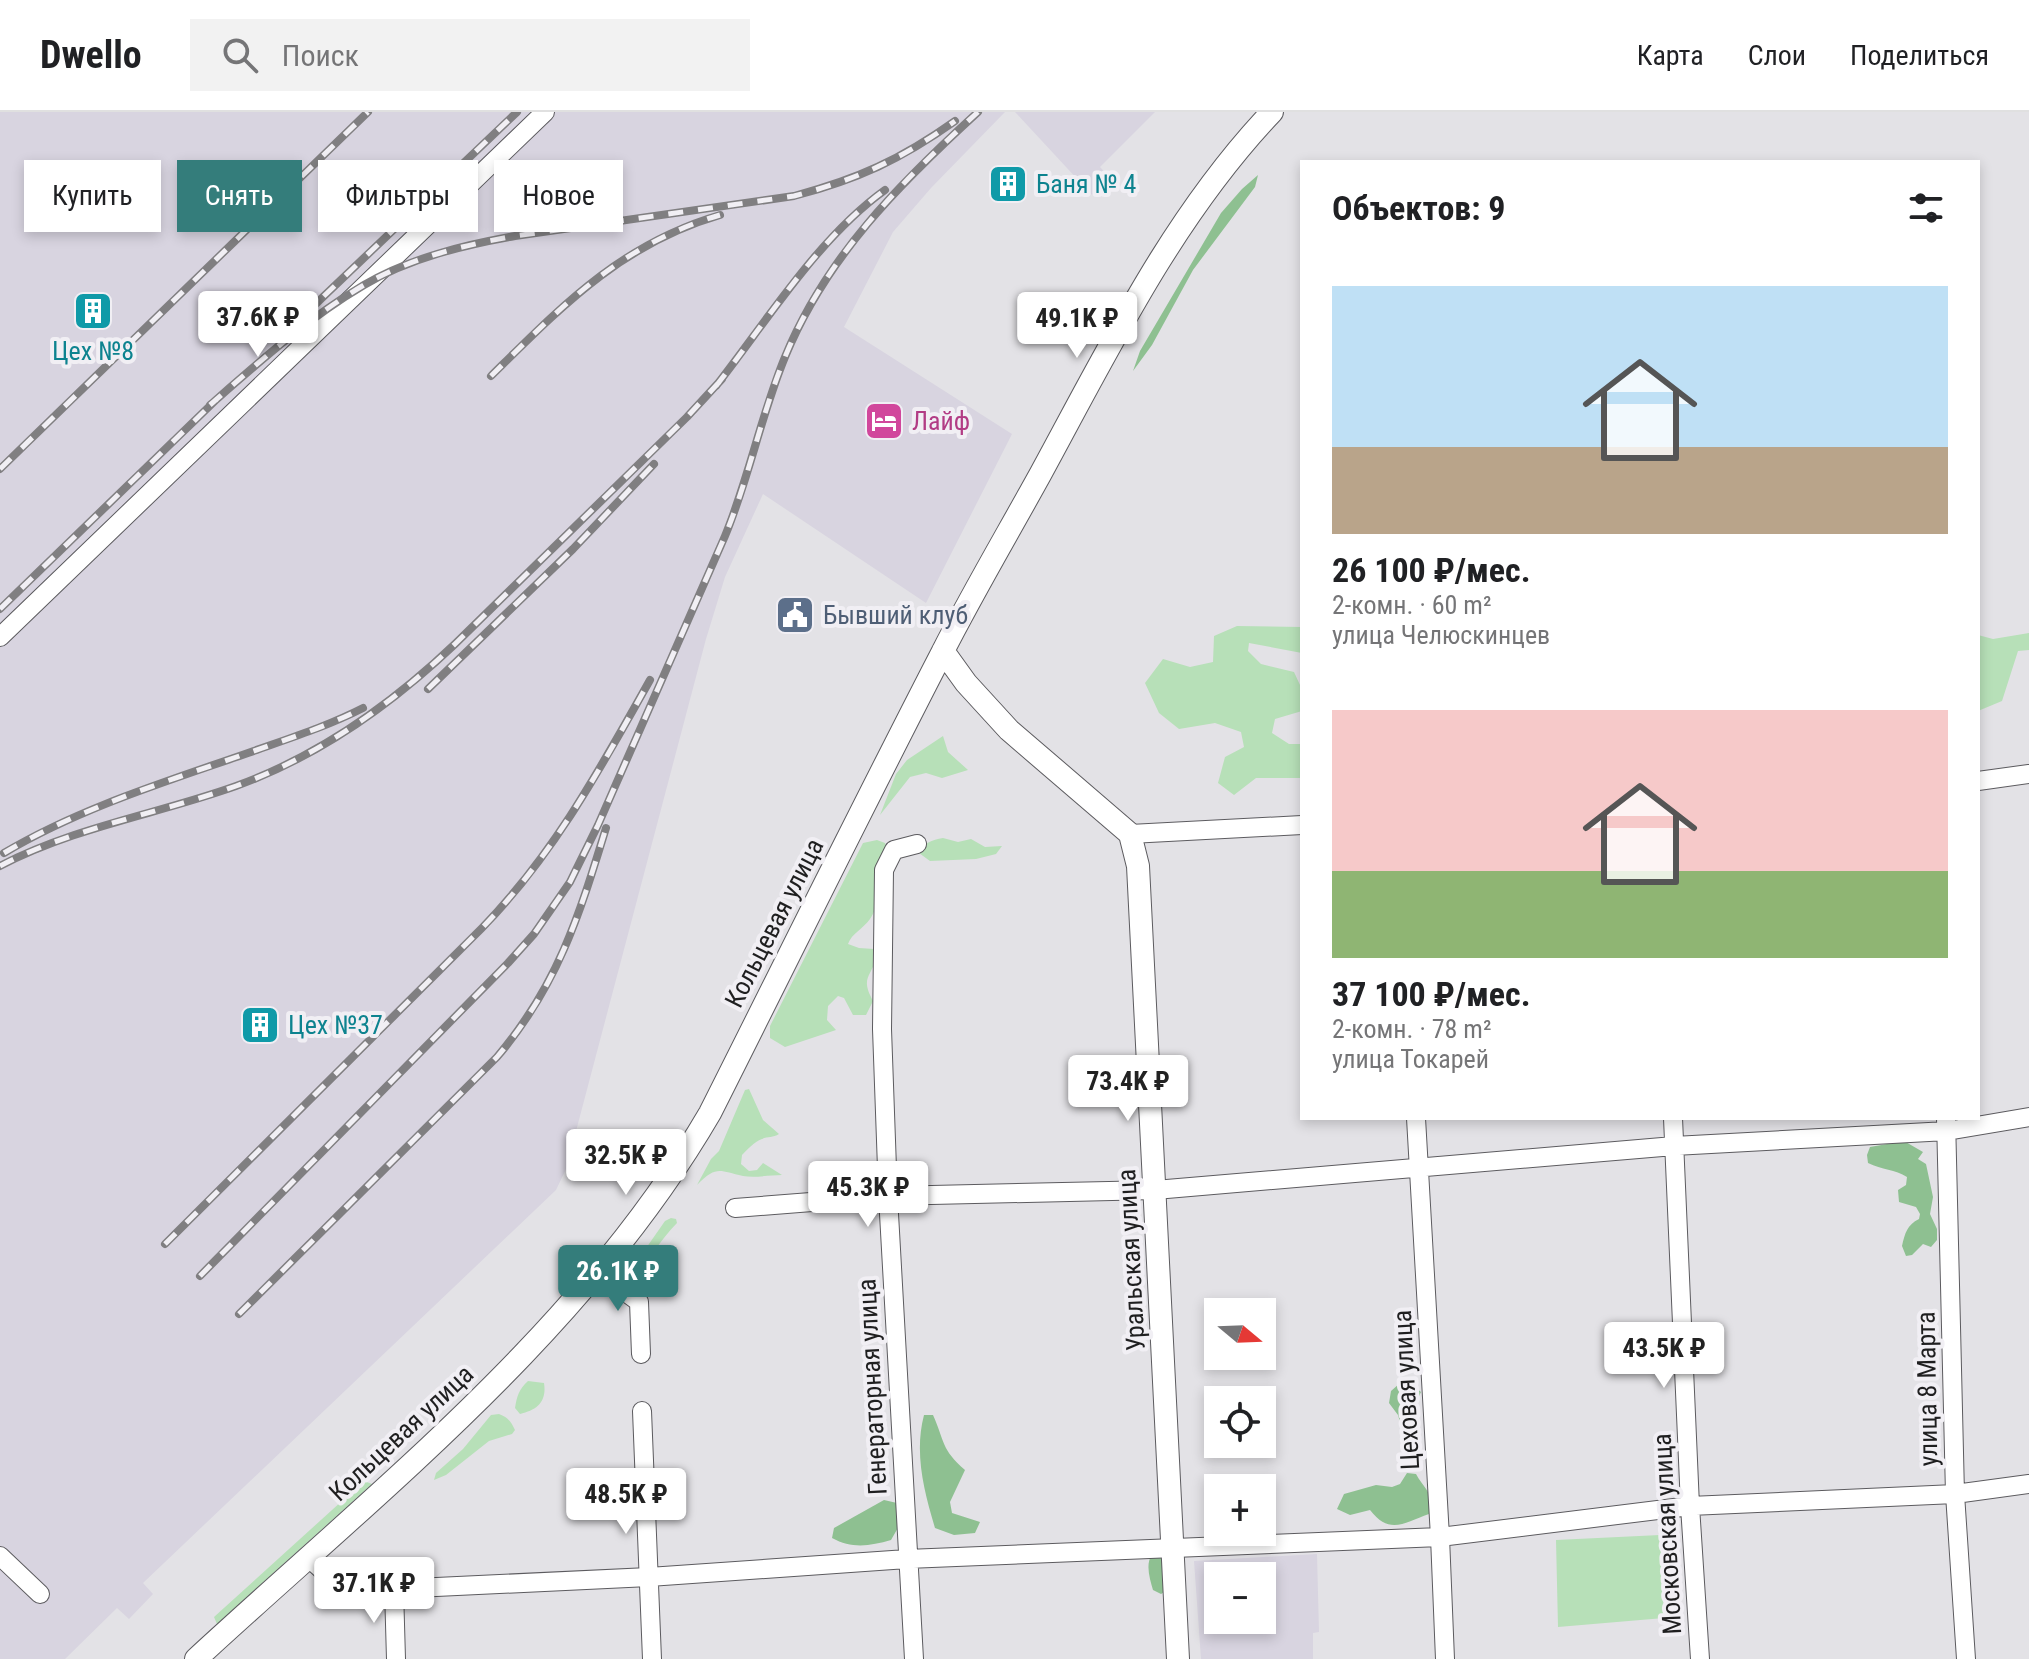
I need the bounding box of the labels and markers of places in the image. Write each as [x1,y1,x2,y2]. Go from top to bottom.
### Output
building icon: Баня № 4 [987,163,1029,205]
place label: Баня № 4 [1036,169,1136,199]
building icon: Цех №8 [72,290,114,332]
pin: 37.6K ₽ [184,291,332,359]
pin: 49.1K ₽ [1003,292,1151,360]
place label: Цех №8 [52,336,134,366]
hotel icon: Лайф [863,400,905,442]
place label: Лайф [912,406,970,436]
public building icon: Бывший клуб [774,594,816,636]
place label: Бывший клуб [823,600,968,630]
building icon: Цех №37 [239,1004,281,1046]
place label: Цех №37 [288,1010,383,1040]
pin: 73.4K ₽ [1054,1055,1202,1123]
pin: 32.5K ₽ [552,1129,700,1197]
pin: 45.3K ₽ [794,1161,942,1229]
pin: 26.1K ₽ [544,1245,692,1313]
pin: 43.5K ₽ [1590,1322,1738,1390]
pin: 48.5K ₽ [552,1468,700,1536]
pin: 37.1K ₽ [300,1557,448,1625]

